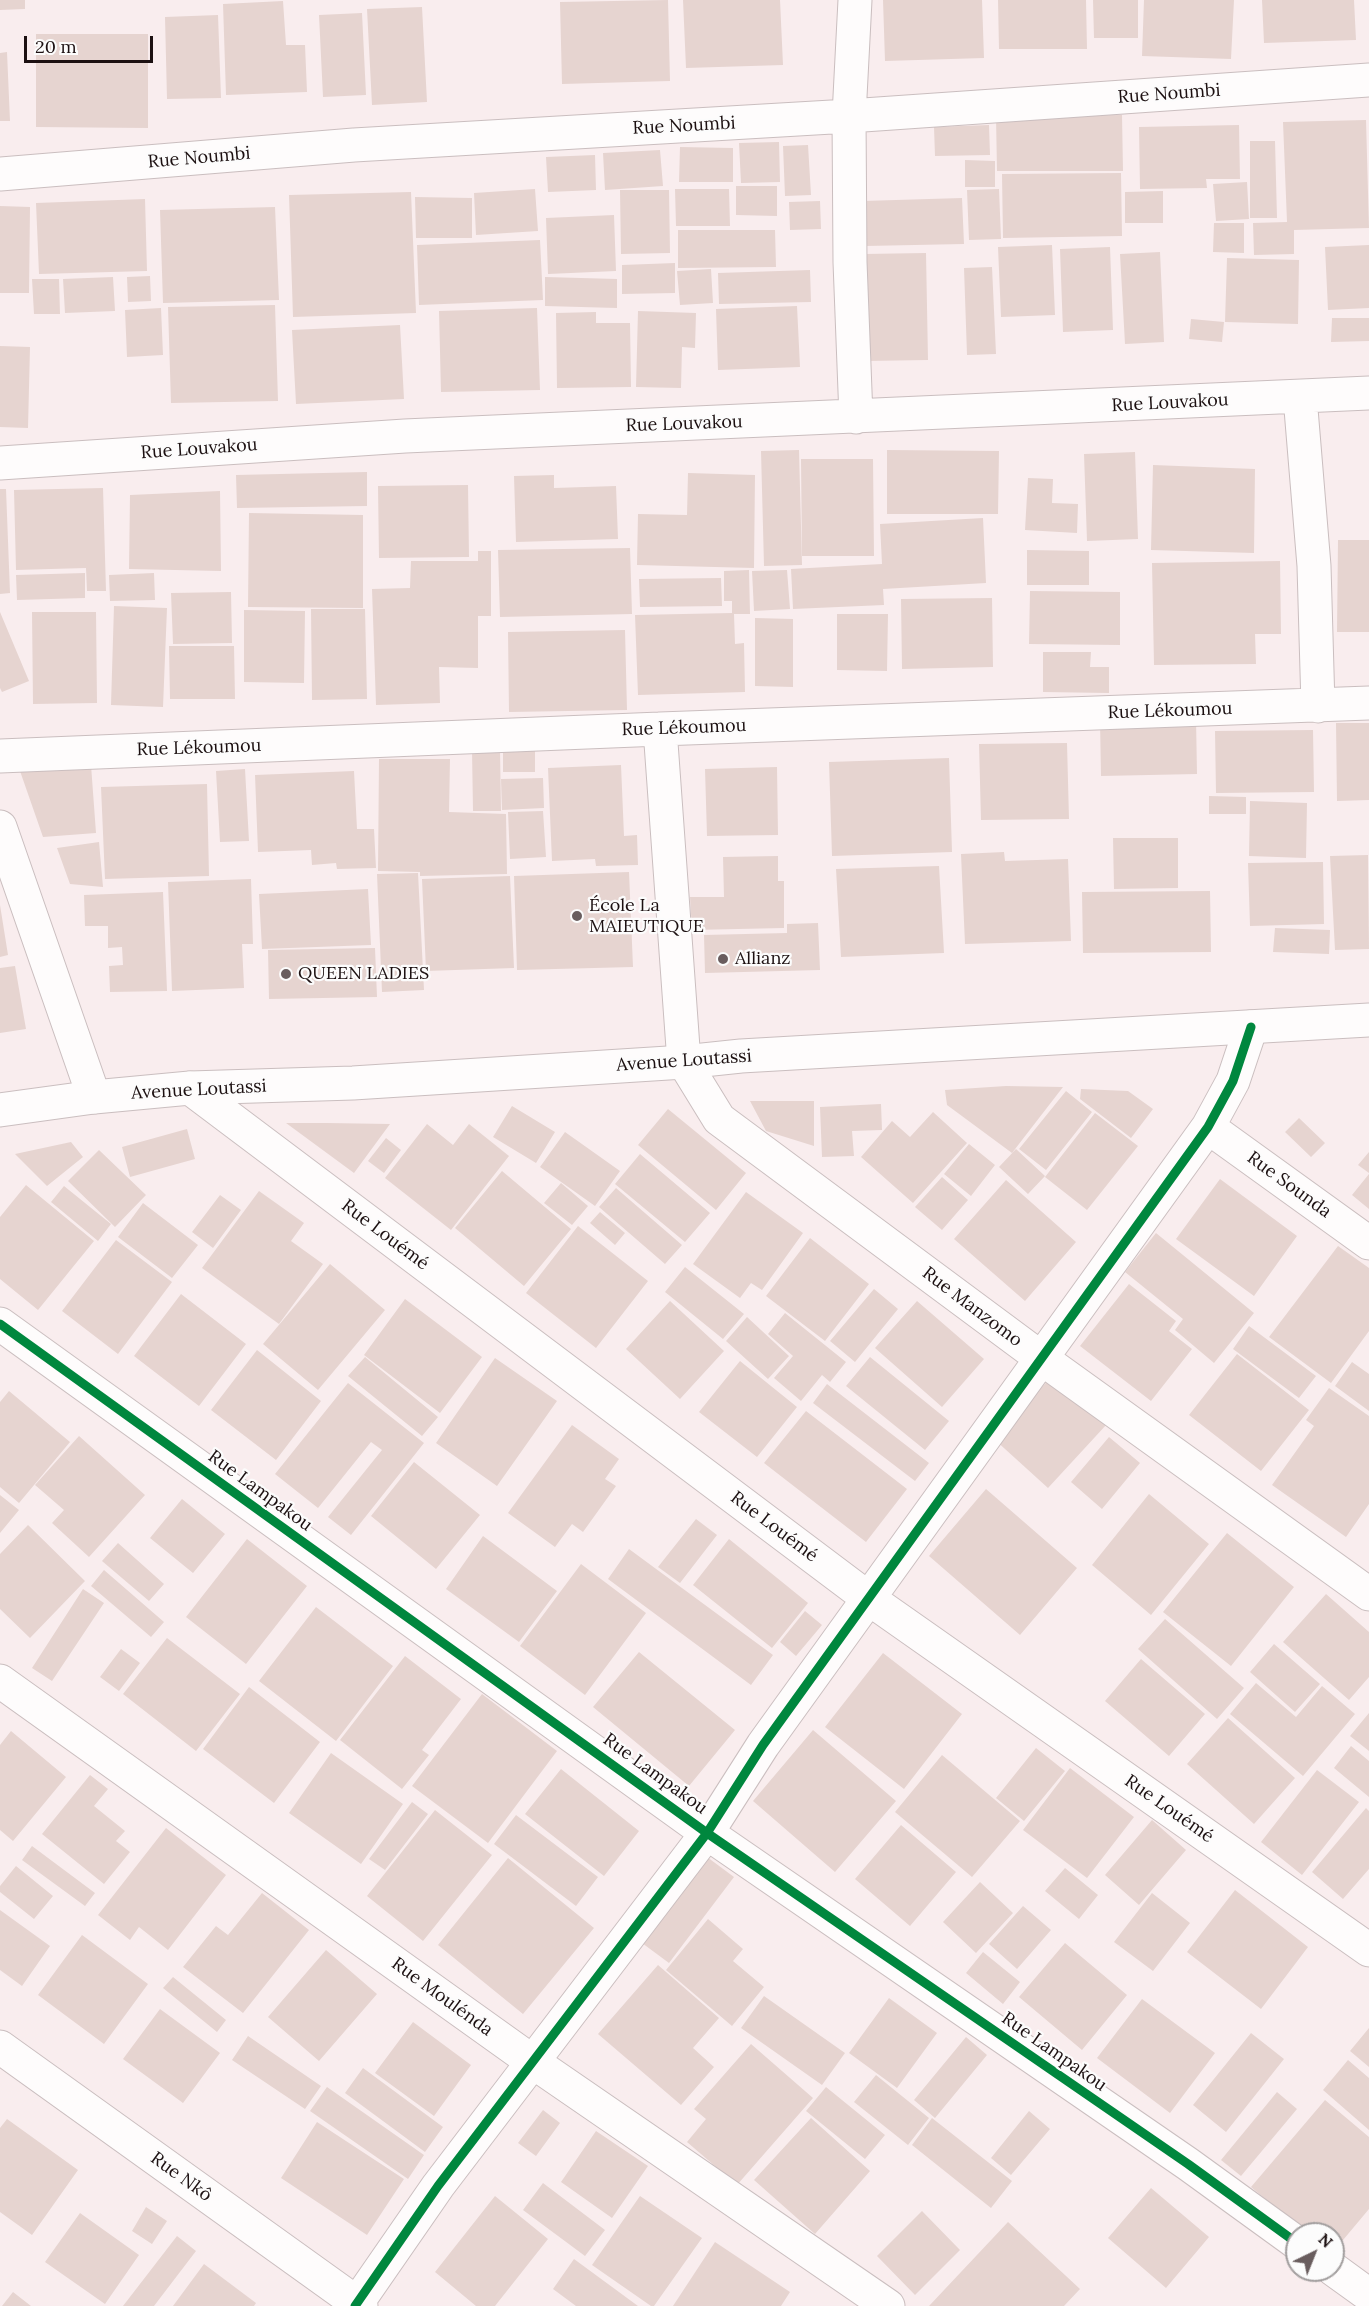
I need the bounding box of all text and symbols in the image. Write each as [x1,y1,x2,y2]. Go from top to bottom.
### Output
scale bar [27,24,156,62]
text: 20 m [35,35,77,58]
street label: Rue Noumbi [1117,80,1221,108]
street label: Rue Noumbi [632,113,736,139]
street label: Rue Noumbi [147,143,251,173]
street label: Rue Louvakou [1111,389,1229,417]
street label: Rue Louvakou [625,411,743,437]
street label: Rue Louvakou [140,434,258,464]
street label: Rue Lékoumou [1107,698,1233,724]
street label: Rue Lékoumou [621,715,747,741]
street label: Rue Lékoumou [136,735,262,761]
place label: École La MAIEUTIQUE [589,895,704,938]
marker: École La MAIEUTIQUE [570,909,584,923]
place label: Allianz [735,948,791,970]
marker: Allianz [716,952,730,966]
place label: QUEEN LADIES [298,963,429,985]
marker: QUEEN LADIES [279,967,293,981]
street label: Avenue Loutassi [616,1046,752,1076]
street label: Avenue Loutassi [131,1076,267,1104]
street label: Rue Sounda [1243,1147,1335,1223]
street label: Rue Louémé [337,1195,433,1275]
street label: Rue Manzomo [918,1262,1026,1352]
street label: Rue Lampakou [204,1446,316,1536]
street label: Rue Louémé [726,1487,822,1567]
street label: Rue Lampakou [599,1729,711,1819]
street label: Rue Louémé [1120,1770,1218,1848]
street label: Rue Moulénda [387,1953,497,2041]
street label: Rue Lampakou [997,2008,1111,2096]
street label: Rue Nkô [146,2148,216,2206]
north arrow [1285,2222,1345,2282]
text: N [1315,2229,1337,2252]

